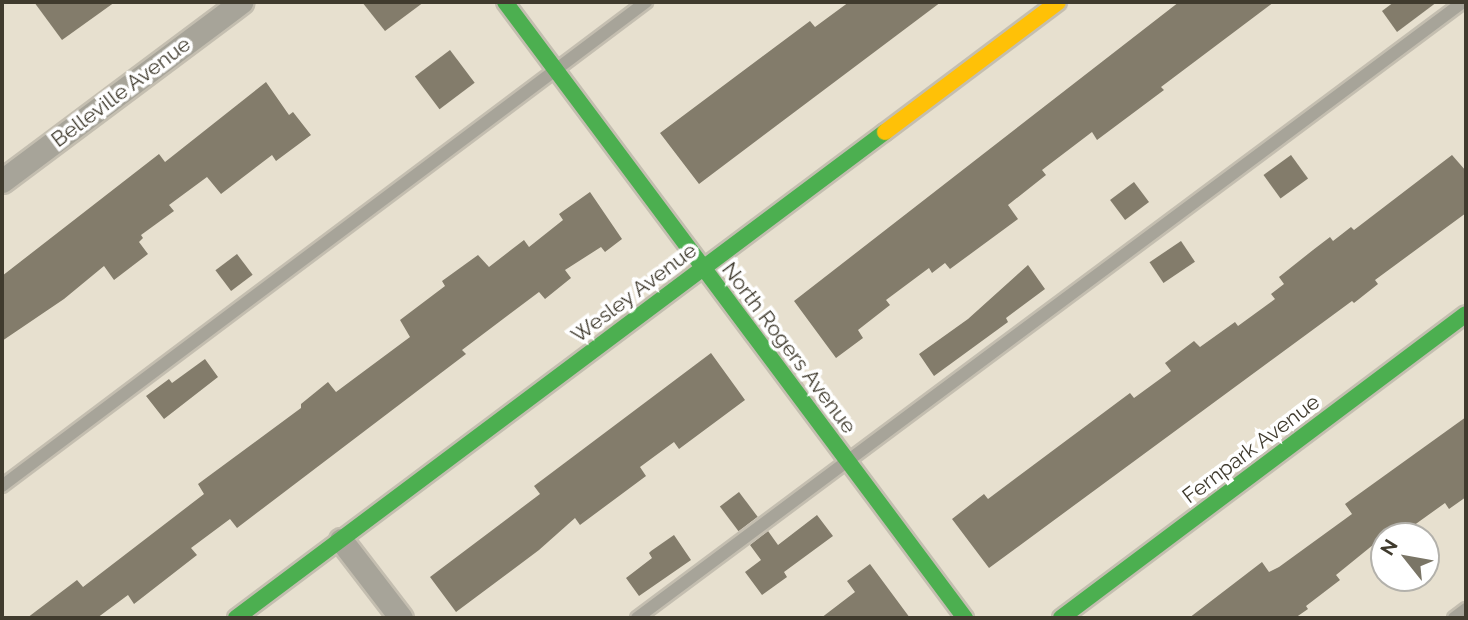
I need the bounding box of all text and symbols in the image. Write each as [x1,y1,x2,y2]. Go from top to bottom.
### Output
street label: Belleville Avenue [46,31,196,153]
street label: Wesley Avenue [566,237,702,349]
street label: North Rogers Avenue [716,257,862,439]
street label: Fernpark Avenue [1177,389,1325,509]
north arrow [1370,522,1440,592]
text: N [1376,535,1402,559]

